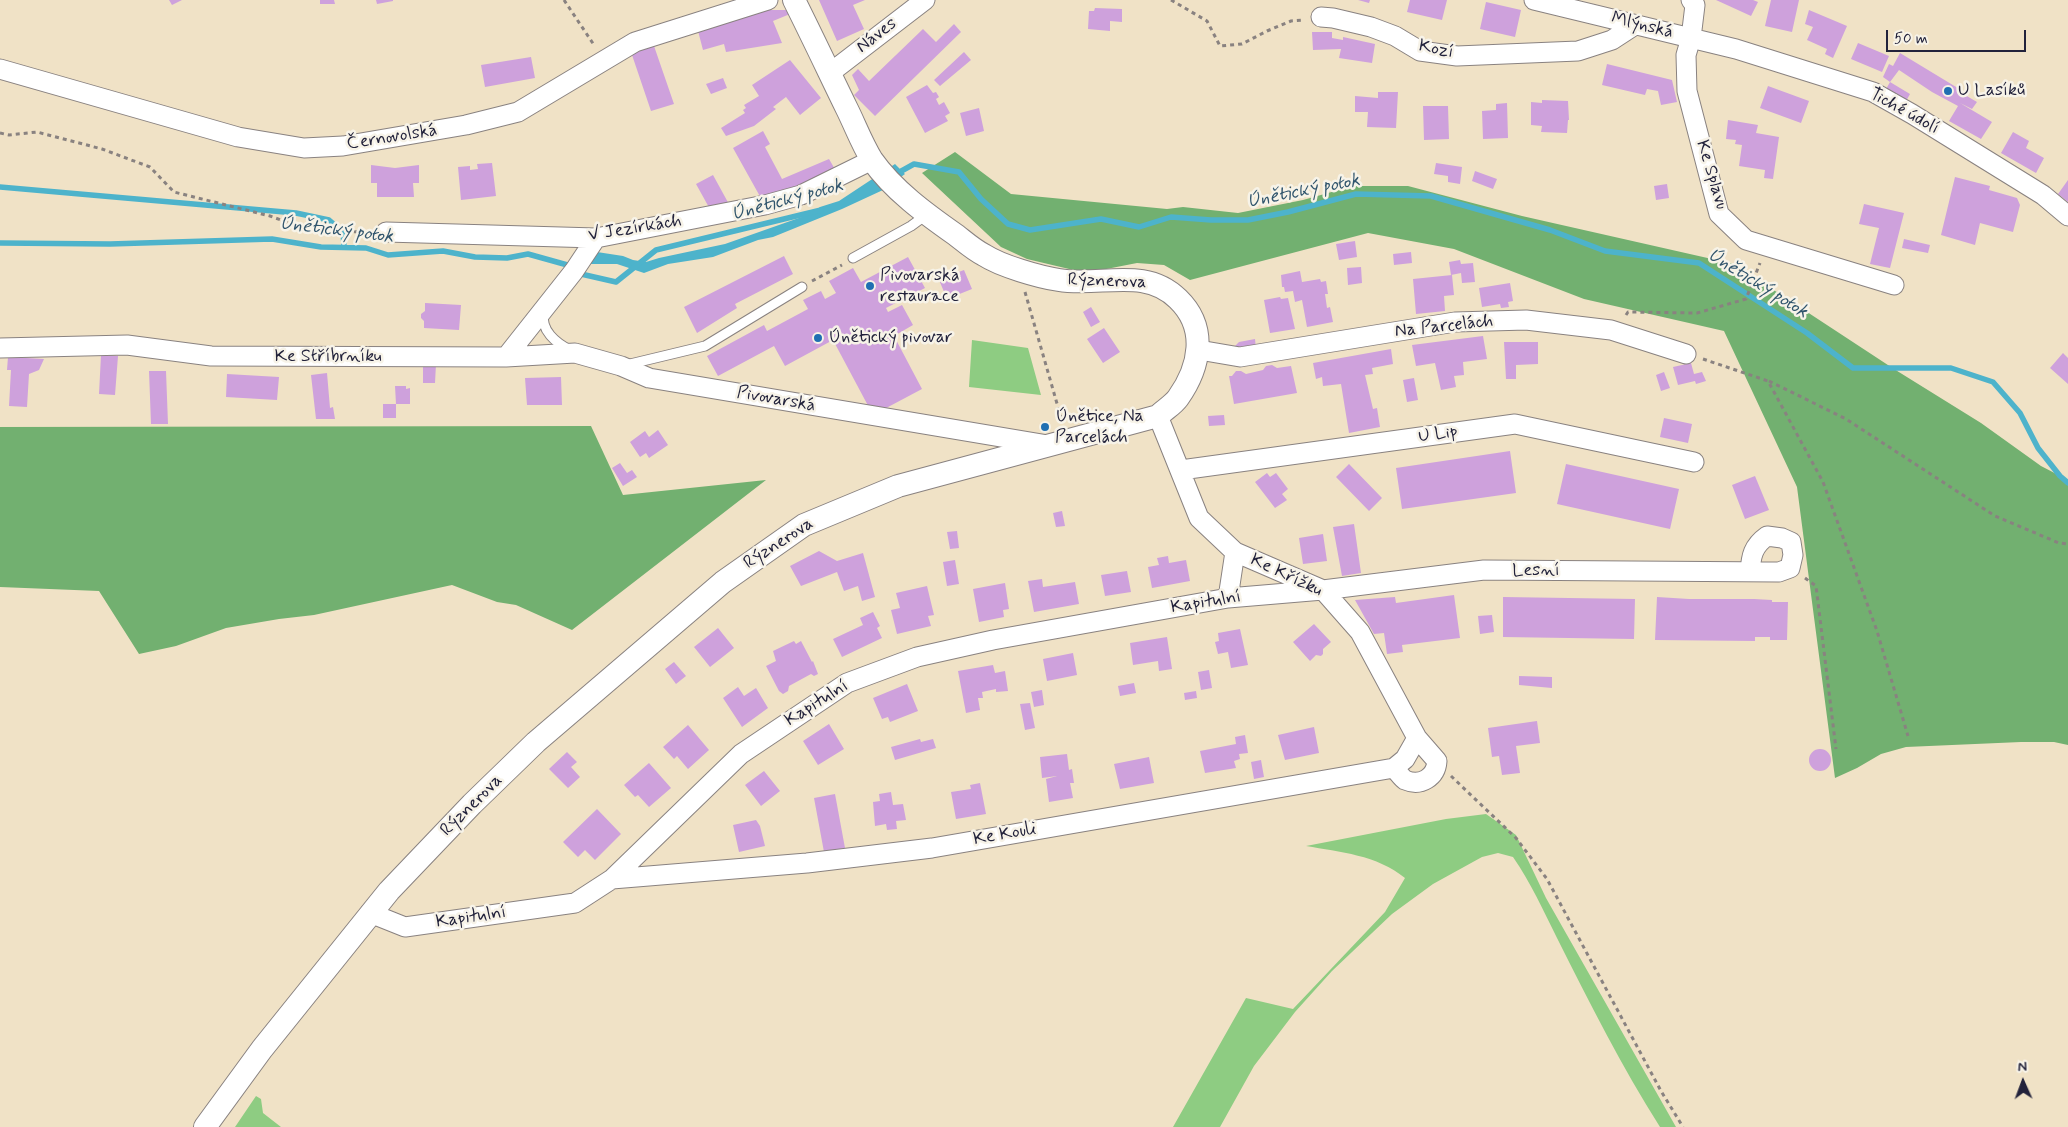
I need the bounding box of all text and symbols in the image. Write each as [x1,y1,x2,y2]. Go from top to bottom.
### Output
street label: Mlýnská [1609,8,1675,44]
street label: Náves [852,14,902,58]
scale bar [1888,20,2028,52]
text: 50 m [1894,29,1928,49]
street label: Kozí [1417,36,1455,64]
place label: U Lasíků [1958,80,2025,102]
street label: Tiché údolí [1865,84,1943,140]
marker: U Lasíků [1942,85,1954,97]
street label: Černovolská [345,120,439,156]
street label: Ke Splavu [1690,138,1732,212]
water label: Únětický potok [1244,170,1362,214]
water label: Únětický potok [728,175,846,227]
street label: V Jezírkách [587,211,683,247]
water label: Únětický potok [277,213,395,249]
water label: Únětický potok [1702,244,1812,324]
place label: Pivovarská restaurace [880,265,960,308]
street label: Rýznerova [1067,270,1147,294]
marker: Pivovarská restaurace [864,280,876,292]
street label: Na Parcelách [1394,311,1494,343]
place label: Únětický pivovar [828,327,953,349]
marker: Únětický pivovar [812,332,824,344]
street label: Ke Stříbrníku [274,346,382,368]
street label: Pivovarská [735,382,817,418]
place label: Únětice, Na Parcelách [1055,406,1144,448]
marker: Únětice, Na Parcelách [1039,421,1051,433]
street label: U Lip [1417,422,1459,448]
street label: Rýznerova [740,513,818,575]
street label: Ke Křížku [1246,550,1326,602]
street label: Lesní [1512,560,1560,582]
street label: Kapitulní [1169,587,1243,619]
street label: Kapitulní [781,676,853,732]
street label: Rýznerova [436,770,508,842]
street label: Ke Kouli [972,819,1038,851]
street label: Kapitulní [434,902,508,934]
north arrow [1998,1057,2048,1107]
text: N [2017,1058,2027,1076]

